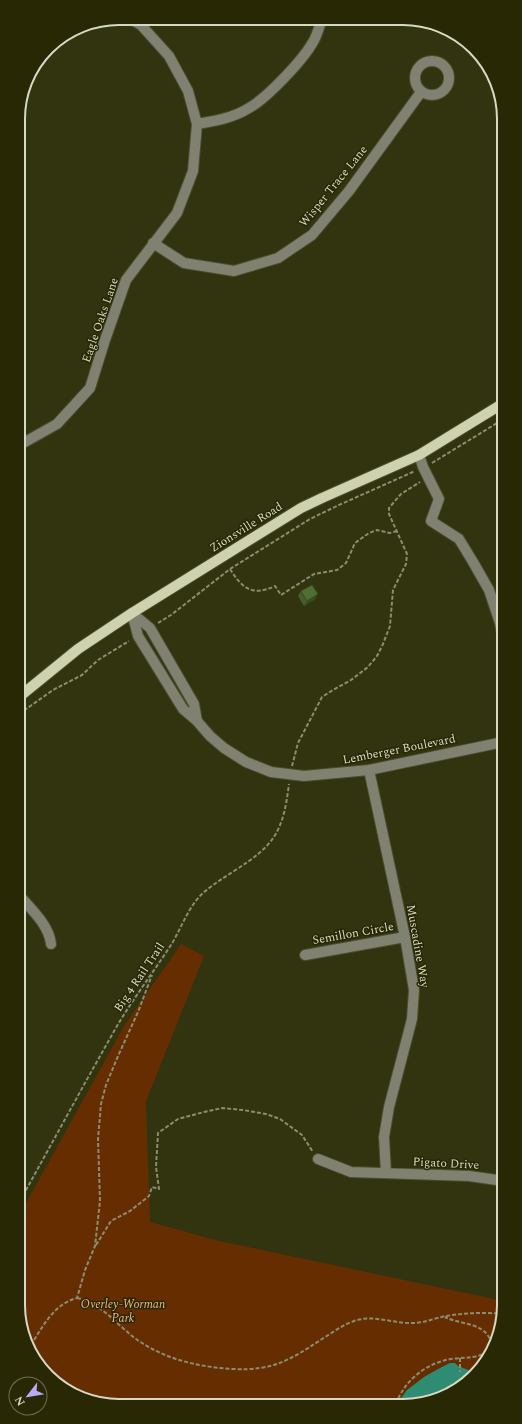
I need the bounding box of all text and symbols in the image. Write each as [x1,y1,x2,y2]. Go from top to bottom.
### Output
street label: Wisper Trace Lane [294,141,372,231]
street label: Eagle Oaks Lane [77,275,124,365]
street label: Zionsville Road [206,497,287,557]
street label: Lemberger Boulevard [341,729,457,770]
street label: Muscadine Way [401,903,434,991]
street label: Semillon Circle [311,917,395,950]
street label: Big 4 Rail Trail [109,939,170,1016]
street label: Pigato Drive [412,1152,480,1175]
park label: Overley-Worman Park [81,1295,166,1328]
north arrow [8,1376,48,1416]
text: N [10,1393,29,1409]

